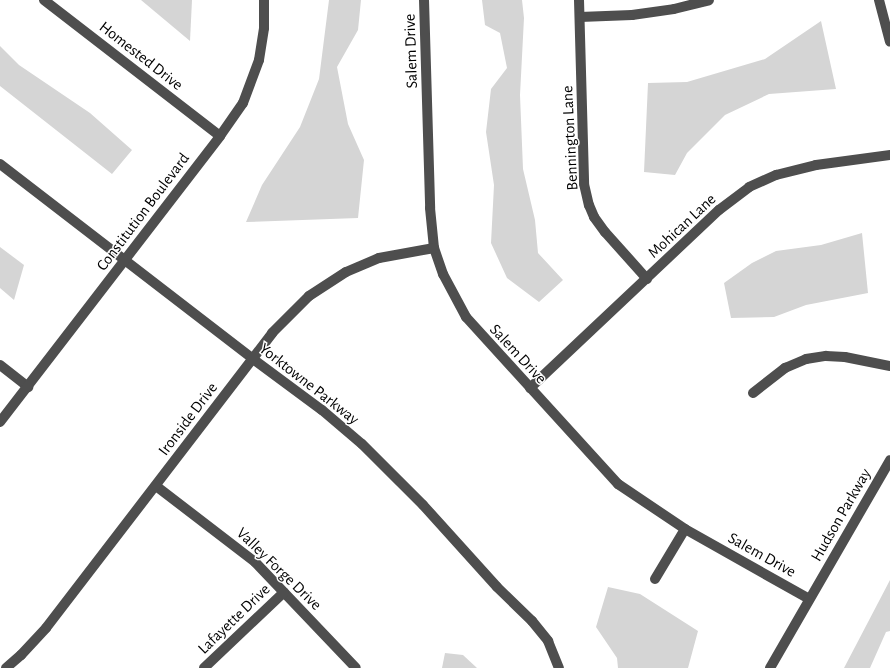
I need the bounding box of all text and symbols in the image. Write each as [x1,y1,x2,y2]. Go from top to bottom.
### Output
street label: Salem Drive [400,13,422,89]
street label: Homested Drive [95,17,187,95]
street label: Bennington Lane [558,85,582,191]
street label: Constitution Boulevard [92,149,194,275]
street label: Mohican Lane [644,190,720,262]
street label: Salem Drive [486,320,550,388]
street label: Yorktowne Parkway [255,339,363,429]
street label: Ironside Drive [154,379,222,459]
street label: Hudson Parkway [807,465,875,565]
street label: Valley Forge Drive [233,524,325,614]
street label: Salem Drive [725,529,799,581]
street label: Lafayette Drive [194,580,274,658]

